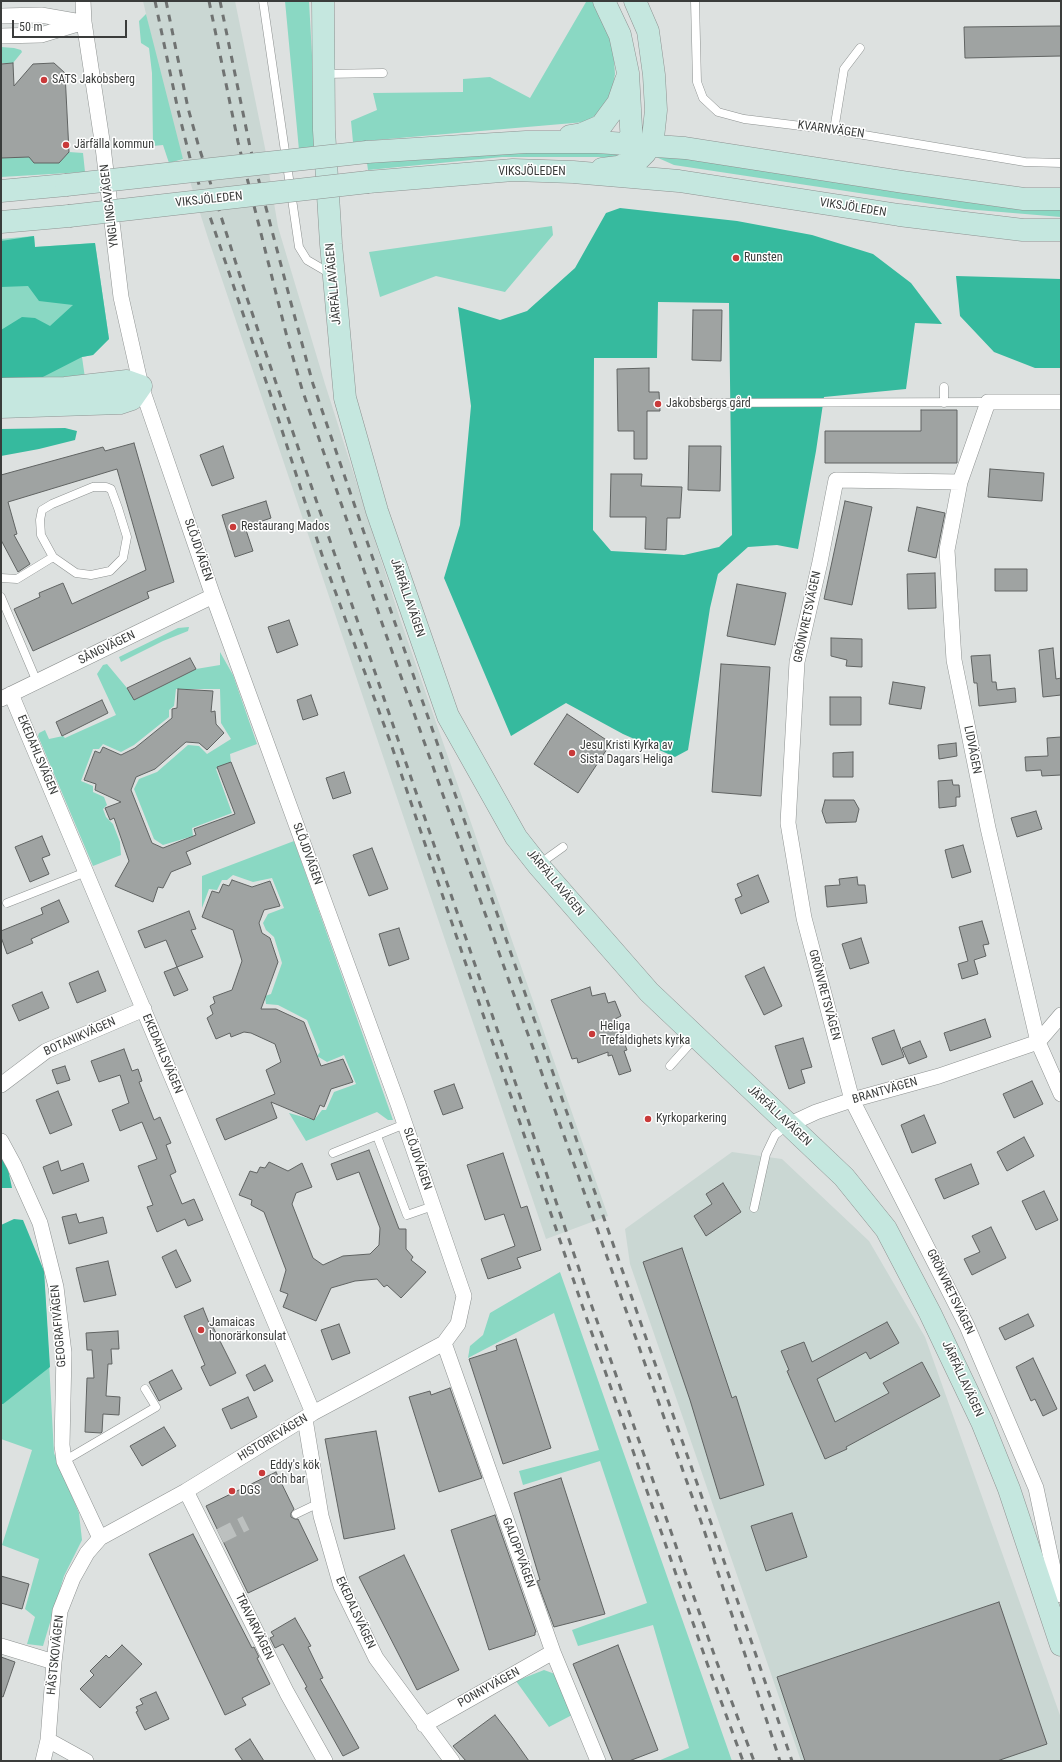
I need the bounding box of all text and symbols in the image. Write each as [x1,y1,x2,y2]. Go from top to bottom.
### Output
scale bar [14,12,129,38]
text: 50 m [19,20,43,34]
place label: SATS Jakobsberg [52,73,135,87]
marker: SATS Jakobsberg [39,75,49,85]
street label: KVARNVÄGEN [797,118,865,142]
place label: Järfälla kommun [74,138,154,152]
marker: Järfälla kommun [61,140,71,150]
street label: YNGLINGAVÄGEN [98,163,122,249]
street label: VIKSJÖLEDEN [498,165,566,179]
street label: VIKSJÖLEDEN [175,189,243,211]
street label: VIKSJÖLEDEN [819,196,887,220]
street label: JÄRFÄLLAVÄGEN [323,242,345,326]
place label: Runsten [744,251,782,265]
marker: Runsten [731,253,741,263]
place label: Jakobsbergs gård [666,397,751,411]
marker: Jakobsbergs gård [653,399,663,409]
street label: SLÖJDVÄGEN [181,517,215,583]
place label: Restaurang Mados [241,520,329,534]
marker: Restaurang Mados [228,522,238,532]
street label: JÄRFÄLLAVÄGEN [387,557,427,639]
street label: GRÖNVRETSVÄGEN [791,570,825,664]
street label: SÅNGVÄGEN [76,628,138,668]
street label: EKEDAHLSVÄGEN [14,713,60,797]
street label: LIDVÄGEN [960,725,984,775]
place label: Jesu Kristi Kyrka av Sista Dagars Heliga [580,739,673,767]
marker: Jesu Kristi Kyrka av Sista Dagars Heliga [567,748,577,758]
street label: SLÖJDVÄGEN [289,821,325,887]
street label: JÄRFÄLLAVÄGEN [523,847,587,919]
street label: GRÖNVRETSVÄGEN [805,948,843,1042]
street label: EKEDAHLSVÄGEN [139,1012,185,1096]
street label: BOTANIKVÄGEN [42,1015,118,1059]
place label: Heliga Trefaldighets kyrka [600,1020,690,1048]
marker: Heliga Trefaldighets kyrka [587,1029,597,1039]
street label: BRANTVÄGEN [851,1075,919,1107]
street label: JÄRFÄLLAVÄGEN [744,1083,814,1149]
place label: Kyrkoparkering [656,1112,727,1126]
marker: Kyrkoparkering [643,1114,653,1124]
street label: SLÖJDVÄGEN [400,1126,434,1192]
street label: GRÖNVRETSVÄGEN [923,1247,977,1337]
street label: GEOGRAFIVÄGEN [48,1284,70,1368]
place label: Jamaicas honorärkonsulat [209,1316,286,1344]
marker: Jamaicas honorärkonsulat [196,1325,206,1335]
street label: JÄRFÄLLAVÄGEN [938,1339,986,1419]
street label: HISTORIEVÄGEN [235,1412,311,1464]
place label: Eddy's kök och bar [270,1459,320,1487]
marker: Eddy's kök och bar [257,1468,267,1478]
place label: DGS [240,1484,260,1498]
marker: DGS [227,1486,237,1496]
street label: GALOPPVÄGEN [499,1516,537,1590]
street label: EKEDALSVÄGEN [332,1575,378,1651]
street label: TRAVARVÄGEN [232,1591,276,1663]
street label: HÄSTSKOVÄGEN [45,1614,67,1696]
street label: PONNYVÄGEN [456,1665,522,1711]

